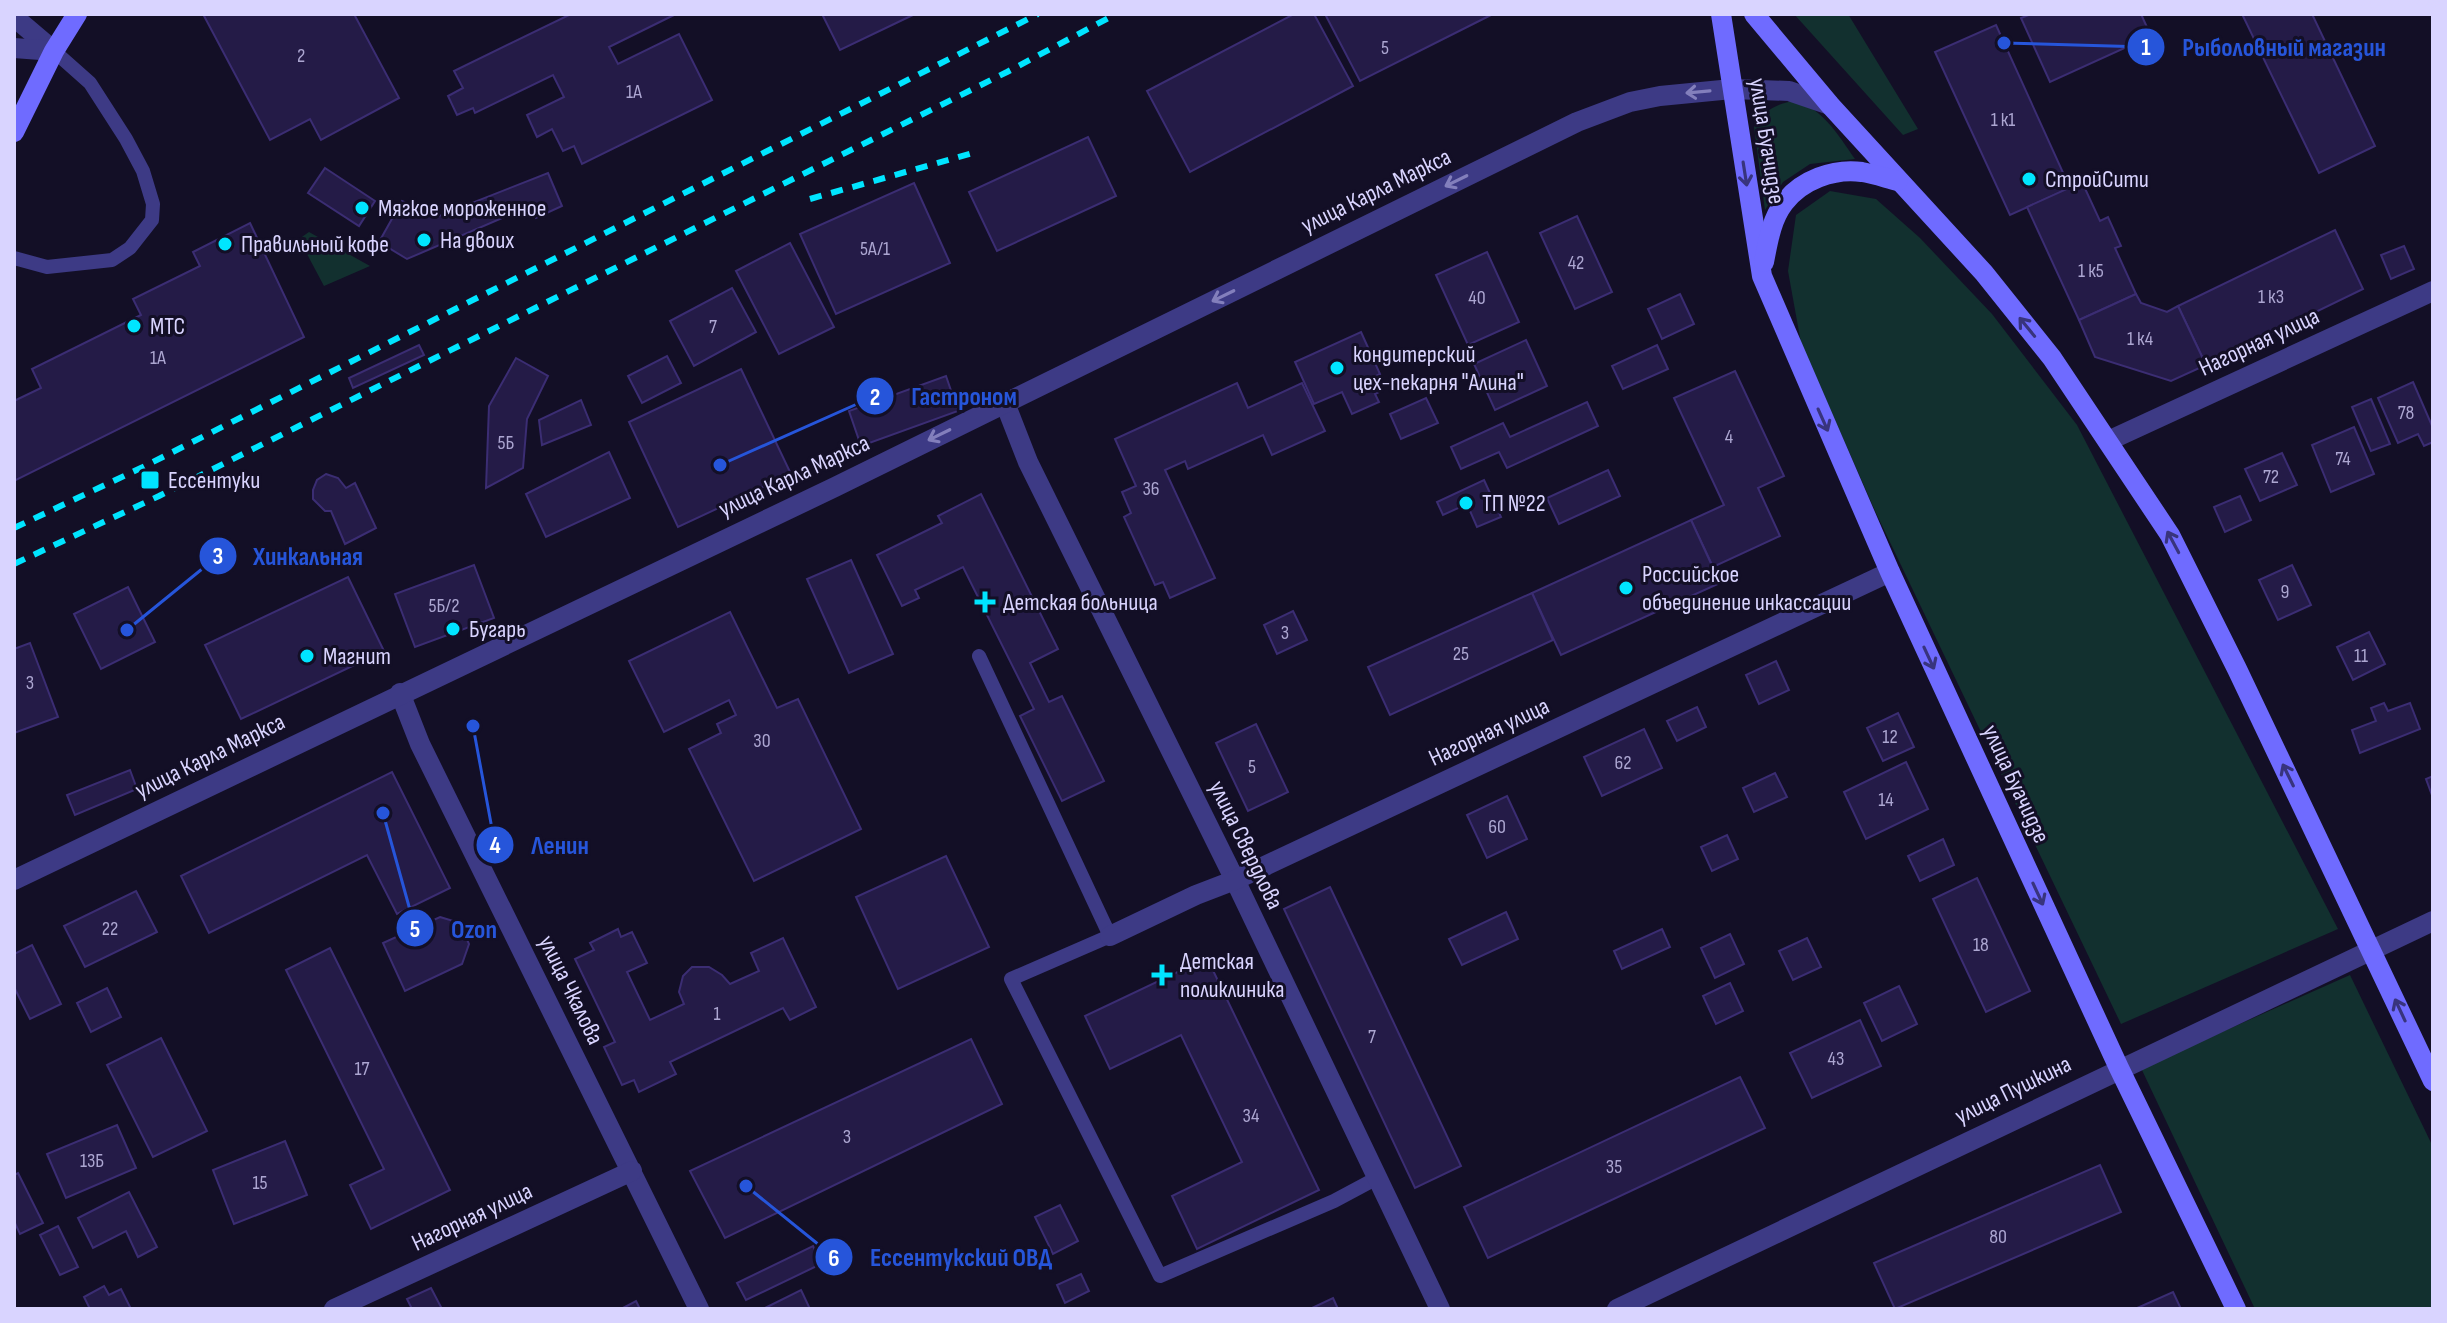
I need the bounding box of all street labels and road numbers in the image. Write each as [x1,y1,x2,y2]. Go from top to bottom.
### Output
street label: улица Буачидзе [1743,76,1791,206]
street label: улица Карла Маркса [1296,142,1456,240]
street label: Нагорная улица [2194,301,2324,383]
street label: улица Карла Маркса [714,428,874,524]
street label: Нагорная улица [1424,691,1554,773]
street label: улица Карла Маркса [130,707,290,805]
street label: улица Буачидзе [1976,720,2056,848]
street label: улица Свердлова [1202,776,1290,914]
street label: улица Чкалова [532,931,610,1049]
street label: улица Пушкина [1950,1049,2076,1131]
street label: Нагорная улица [407,1176,537,1258]

